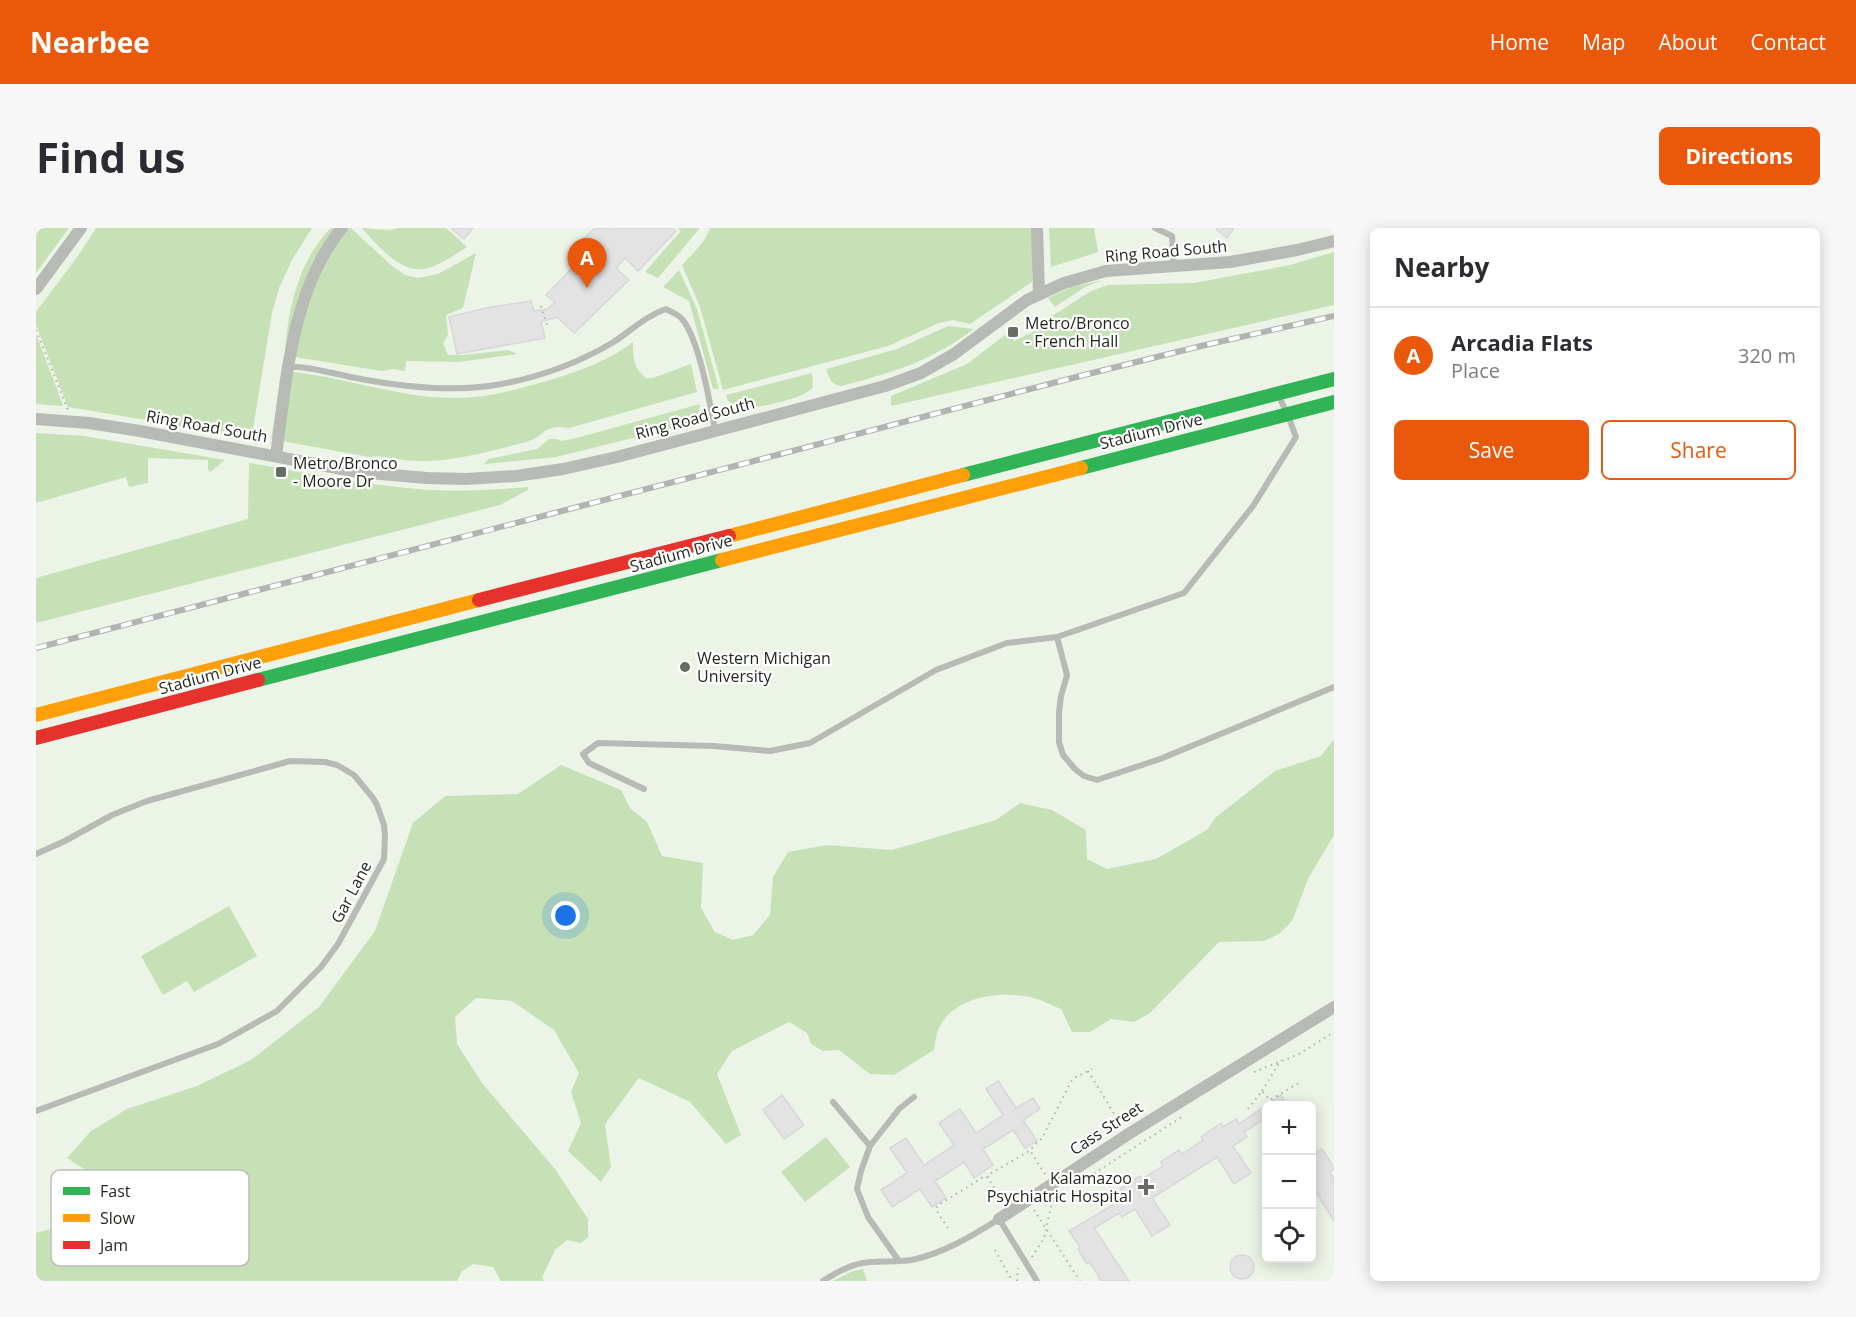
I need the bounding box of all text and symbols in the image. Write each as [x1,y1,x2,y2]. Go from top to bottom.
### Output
text: Nearbee [30,23,150,61]
text: Home [1490,28,1549,56]
text: Map [1582,28,1625,56]
text: About [1658,28,1718,56]
text: Contact [1751,28,1826,56]
button: Directions [1659,127,1820,185]
text: Find us [36,128,185,185]
street label: Ring Road South [1104,235,1228,267]
pin: A [568,238,606,288]
text: Nearby [1394,249,1489,285]
place label: Metro/Bronco - French Hall [1025,312,1130,352]
marker: Metro/Bronco - French Hall [1006,325,1020,339]
text: Arcadia Flats [1451,327,1593,357]
text: A [1407,342,1420,369]
text: 320 m [1738,342,1796,369]
text: Place [1451,357,1500,384]
street label: Ring Road South [633,392,757,444]
street label: Ring Road South [145,405,269,447]
street label: Stadium Drive [1097,408,1205,454]
button: Save [1394,420,1589,480]
button: Share [1601,420,1796,480]
place label: Metro/Bronco - Moore Dr [293,452,398,492]
marker: Metro/Bronco - Moore Dr [274,465,288,479]
street label: Stadium Drive [627,529,735,577]
place label: Western Michigan University [697,647,831,687]
street label: Stadium Drive [156,651,264,699]
marker: Western Michigan University [678,660,692,674]
street label: Gar Lane [325,857,377,927]
your location [551,901,580,930]
street label: Cass Street [1065,1096,1147,1160]
map controls [1262,1101,1316,1263]
button: + [1262,1101,1316,1155]
button: − [1262,1155,1316,1209]
place label: Kalamazoo Psychiatric Hospital [987,1167,1132,1207]
legend [51,1170,249,1266]
marker: Kalamazoo Psychiatric Hospital [1137,1178,1155,1196]
text: Fast [100,1180,131,1202]
text: Slow [100,1207,135,1229]
button: locate [1262,1209,1316,1263]
text: Jam [98,1234,128,1256]

